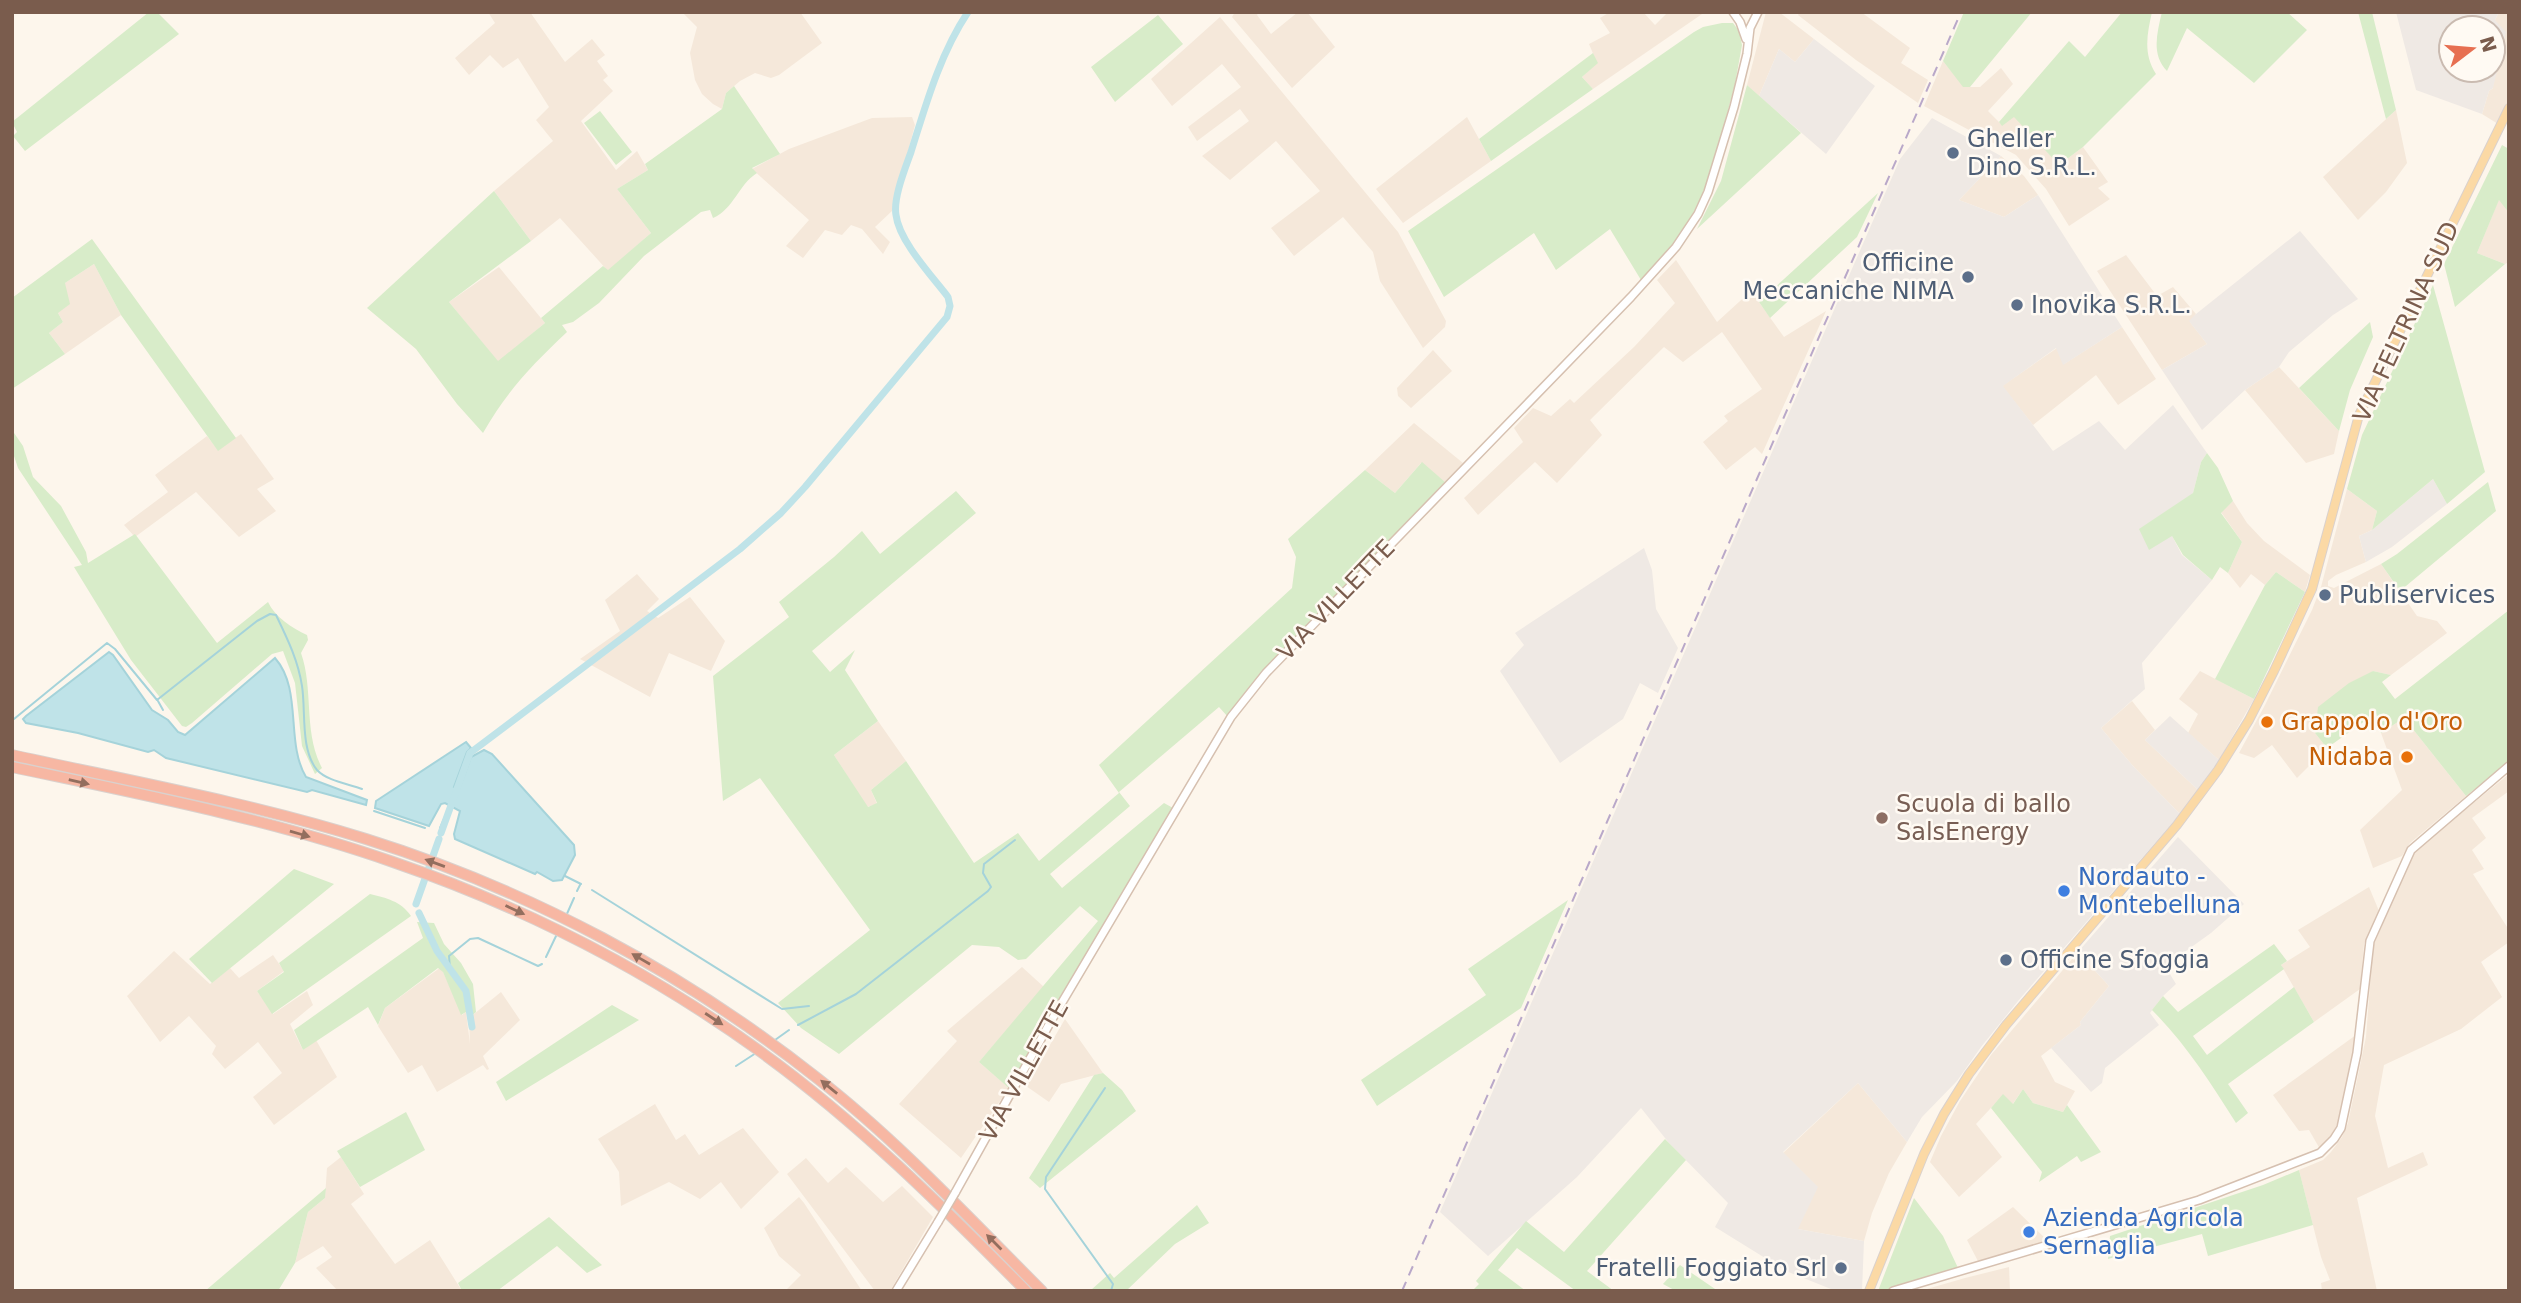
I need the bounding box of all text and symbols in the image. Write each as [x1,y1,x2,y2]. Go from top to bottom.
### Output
north arrow [2437,14,2507,84]
text: N [2476,34,2501,55]
place label: Gheller Dino S.R.L. [1967,125,2097,181]
marker: Gheller Dino S.R.L. [1945,145,1961,161]
street label: VIA FELTRINA SUD [2347,217,2465,427]
place label: Officine Meccaniche NIMA [1743,249,1955,305]
marker: Officine Meccaniche NIMA [1960,269,1976,285]
place label: Inovika S.R.L. [2031,291,2192,319]
marker: Inovika S.R.L. [2009,297,2025,313]
street label: VIA VILLETTE [1271,534,1401,666]
place label: Publiservices [2339,581,2495,609]
marker: Publiservices [2317,587,2333,603]
place label: Grappolo d'Oro [2281,708,2463,736]
marker: Grappolo d'Oro [2259,714,2275,730]
place label: Nidaba [2308,743,2393,771]
marker: Nidaba [2399,749,2415,765]
one-way arrow [68,776,90,787]
place label: Scuola di ballo SalsEnergy [1896,790,2071,846]
marker: Scuola di ballo SalsEnergy [1874,810,1890,826]
one-way arrow [290,829,311,839]
one-way arrow [424,857,445,868]
place label: Nordauto - Montebelluna [2078,863,2241,919]
marker: Nordauto - Montebelluna [2056,883,2072,899]
one-way arrow [504,904,525,915]
place label: Officine Sfoggia [2020,946,2210,974]
marker: Officine Sfoggia [1998,952,2014,968]
one-way arrow [631,953,650,965]
street label: VIA VILLETTE [974,996,1074,1146]
one-way arrow [704,1013,723,1026]
one-way arrow [820,1079,838,1094]
place label: Azienda Agricola Sernaglia [2043,1204,2244,1260]
marker: Azienda Agricola Sernaglia [2021,1224,2037,1240]
one-way arrow [987,1234,1003,1251]
place label: Fratelli Foggiato Srl [1596,1254,1827,1282]
marker: Fratelli Foggiato Srl [1833,1260,1849,1276]

